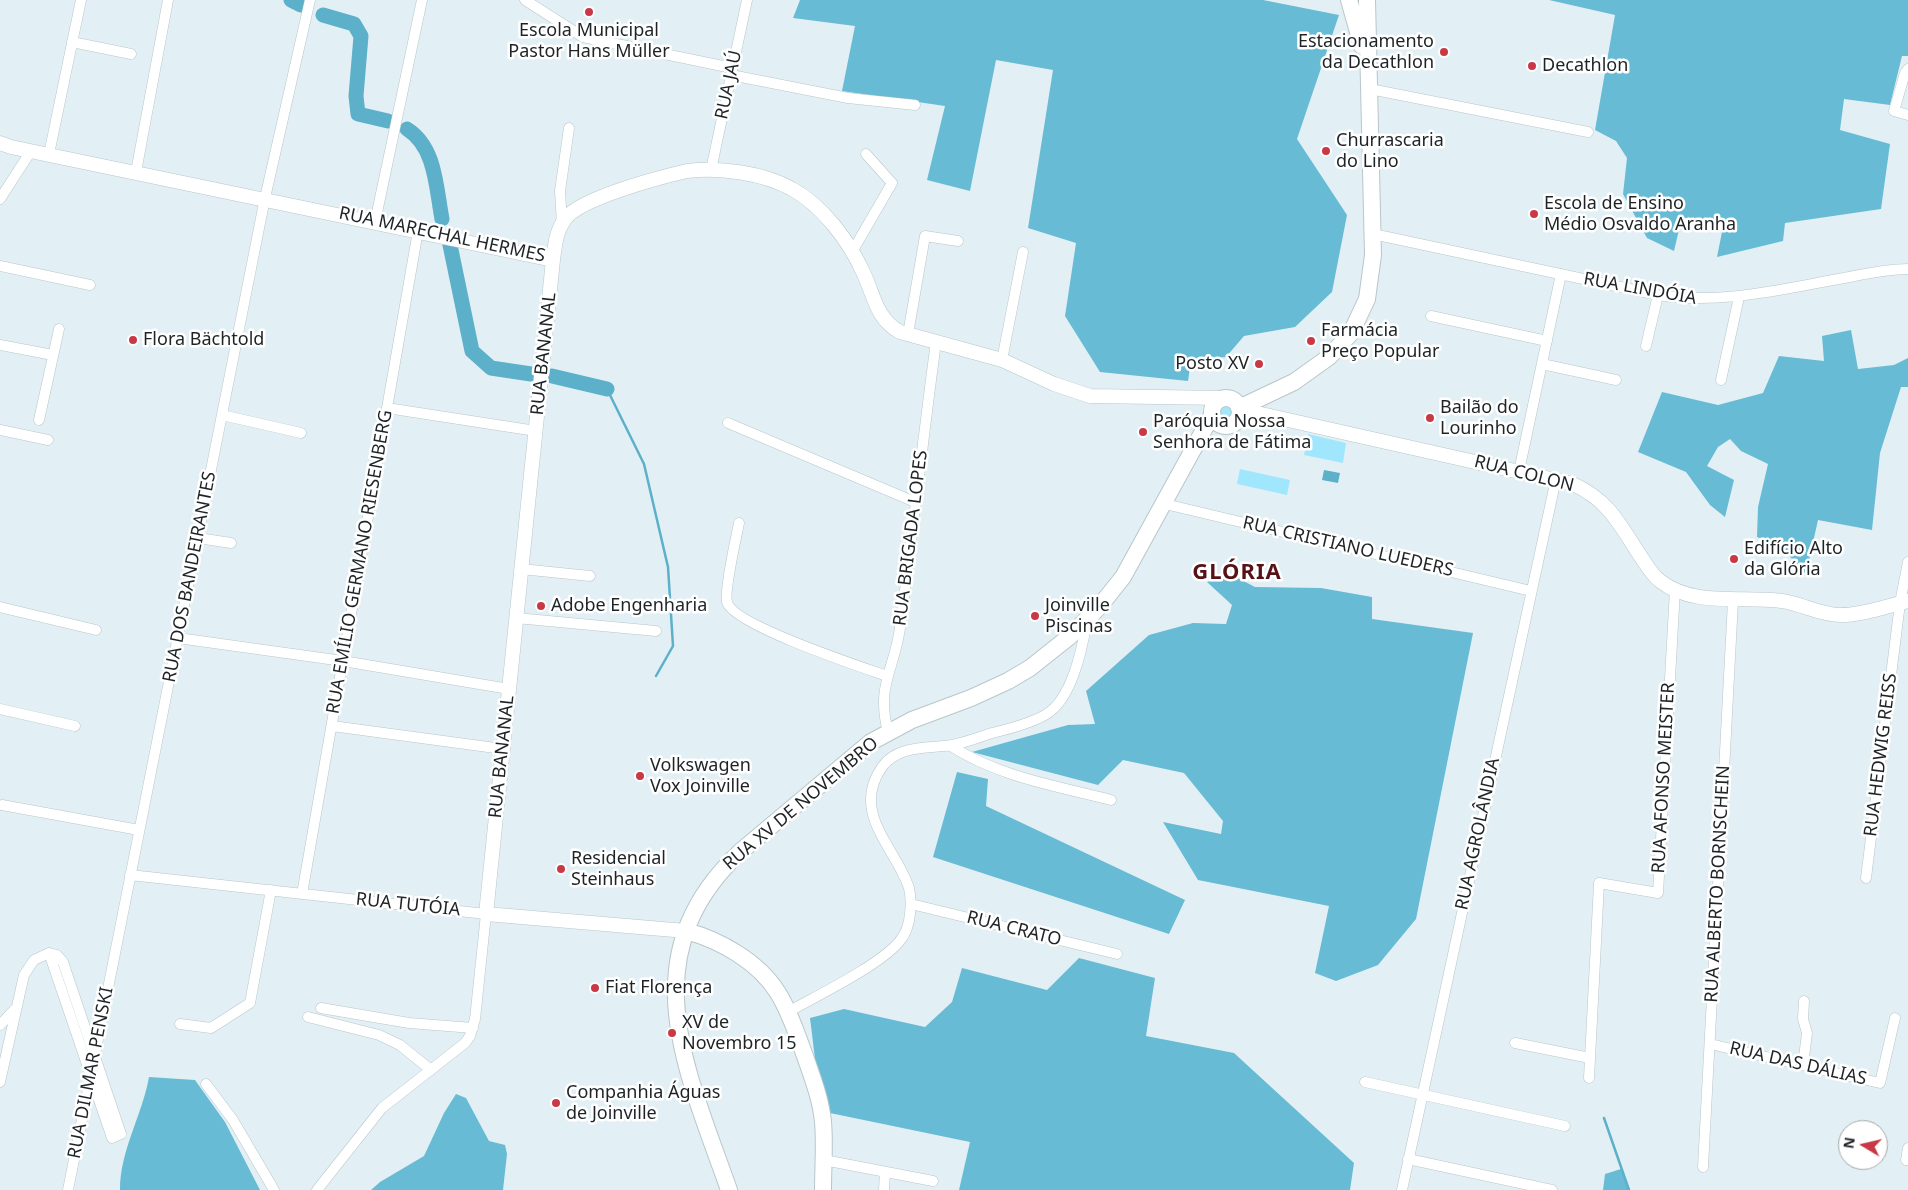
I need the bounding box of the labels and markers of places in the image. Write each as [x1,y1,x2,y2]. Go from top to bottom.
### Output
marker: Escola Municipal Pastor Hans Müller [583,6,595,18]
place label: Escola Municipal Pastor Hans Müller [508,20,670,62]
place label: Estacionamento da Decathlon [1298,31,1434,74]
marker: Estacionamento da Decathlon [1438,46,1450,58]
place label: Decathlon [1542,55,1628,77]
marker: Decathlon [1526,60,1538,72]
place label: Churrascaria do Lino [1336,130,1444,172]
marker: Churrascaria do Lino [1320,145,1332,157]
place label: Escola de Ensino Médio Osvaldo Aranha [1544,193,1736,235]
marker: Escola de Ensino Médio Osvaldo Aranha [1528,208,1540,220]
place label: Farmácia Preço Popular [1321,320,1439,362]
place label: Flora Bächtold [143,329,264,351]
marker: Flora Bächtold [127,334,139,346]
marker: Farmácia Preço Popular [1305,335,1317,347]
place label: Posto XV [1175,353,1249,375]
marker: Posto XV [1253,358,1265,370]
place label: Bailão do Lourinho [1440,397,1519,439]
place label: Paróquia Nossa Senhora de Fátima [1153,411,1311,454]
marker: Bailão do Lourinho [1424,412,1436,424]
marker: Paróquia Nossa Senhora de Fátima [1137,426,1149,438]
place label: Edifício Alto da Glória [1744,538,1843,580]
marker: Edifício Alto da Glória [1728,553,1740,565]
place label: Adobe Engenharia [551,595,707,617]
place label: Joinville Piscinas [1045,595,1112,638]
marker: Adobe Engenharia [535,600,547,612]
marker: Joinville Piscinas [1029,610,1041,622]
place label: Volkswagen Vox Joinville [650,755,751,798]
marker: Volkswagen Vox Joinville [634,770,646,782]
place label: Residencial Steinhaus [571,848,666,891]
marker: Residencial Steinhaus [555,863,567,875]
place label: Fiat Florença [605,977,712,999]
marker: Fiat Florença [589,982,601,994]
place label: XV de Novembro 15 [682,1012,797,1054]
marker: XV de Novembro 15 [666,1027,678,1039]
place label: Companhia Águas de Joinville [566,1082,720,1124]
marker: Companhia Águas de Joinville [550,1097,562,1109]

